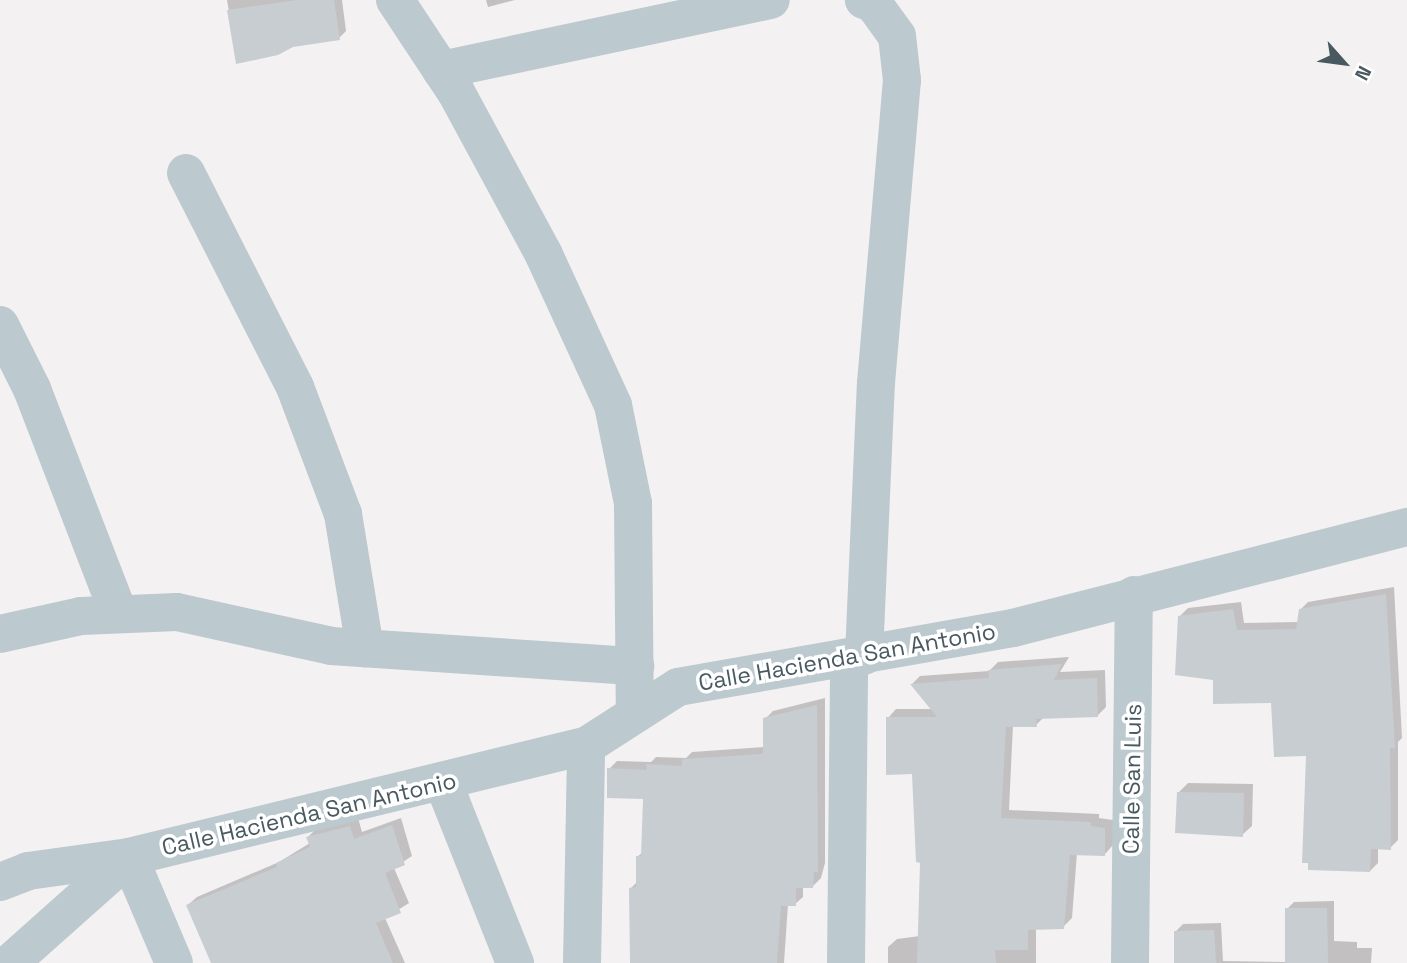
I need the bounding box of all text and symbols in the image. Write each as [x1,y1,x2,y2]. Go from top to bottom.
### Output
north arrow [1309,28,1379,98]
text: N [1349,62,1377,85]
street label: Calle Hacienda San Antonio [696,617,998,697]
street label: Calle San Luis [1117,704,1147,854]
street label: Calle Hacienda San Antonio [159,767,459,861]

